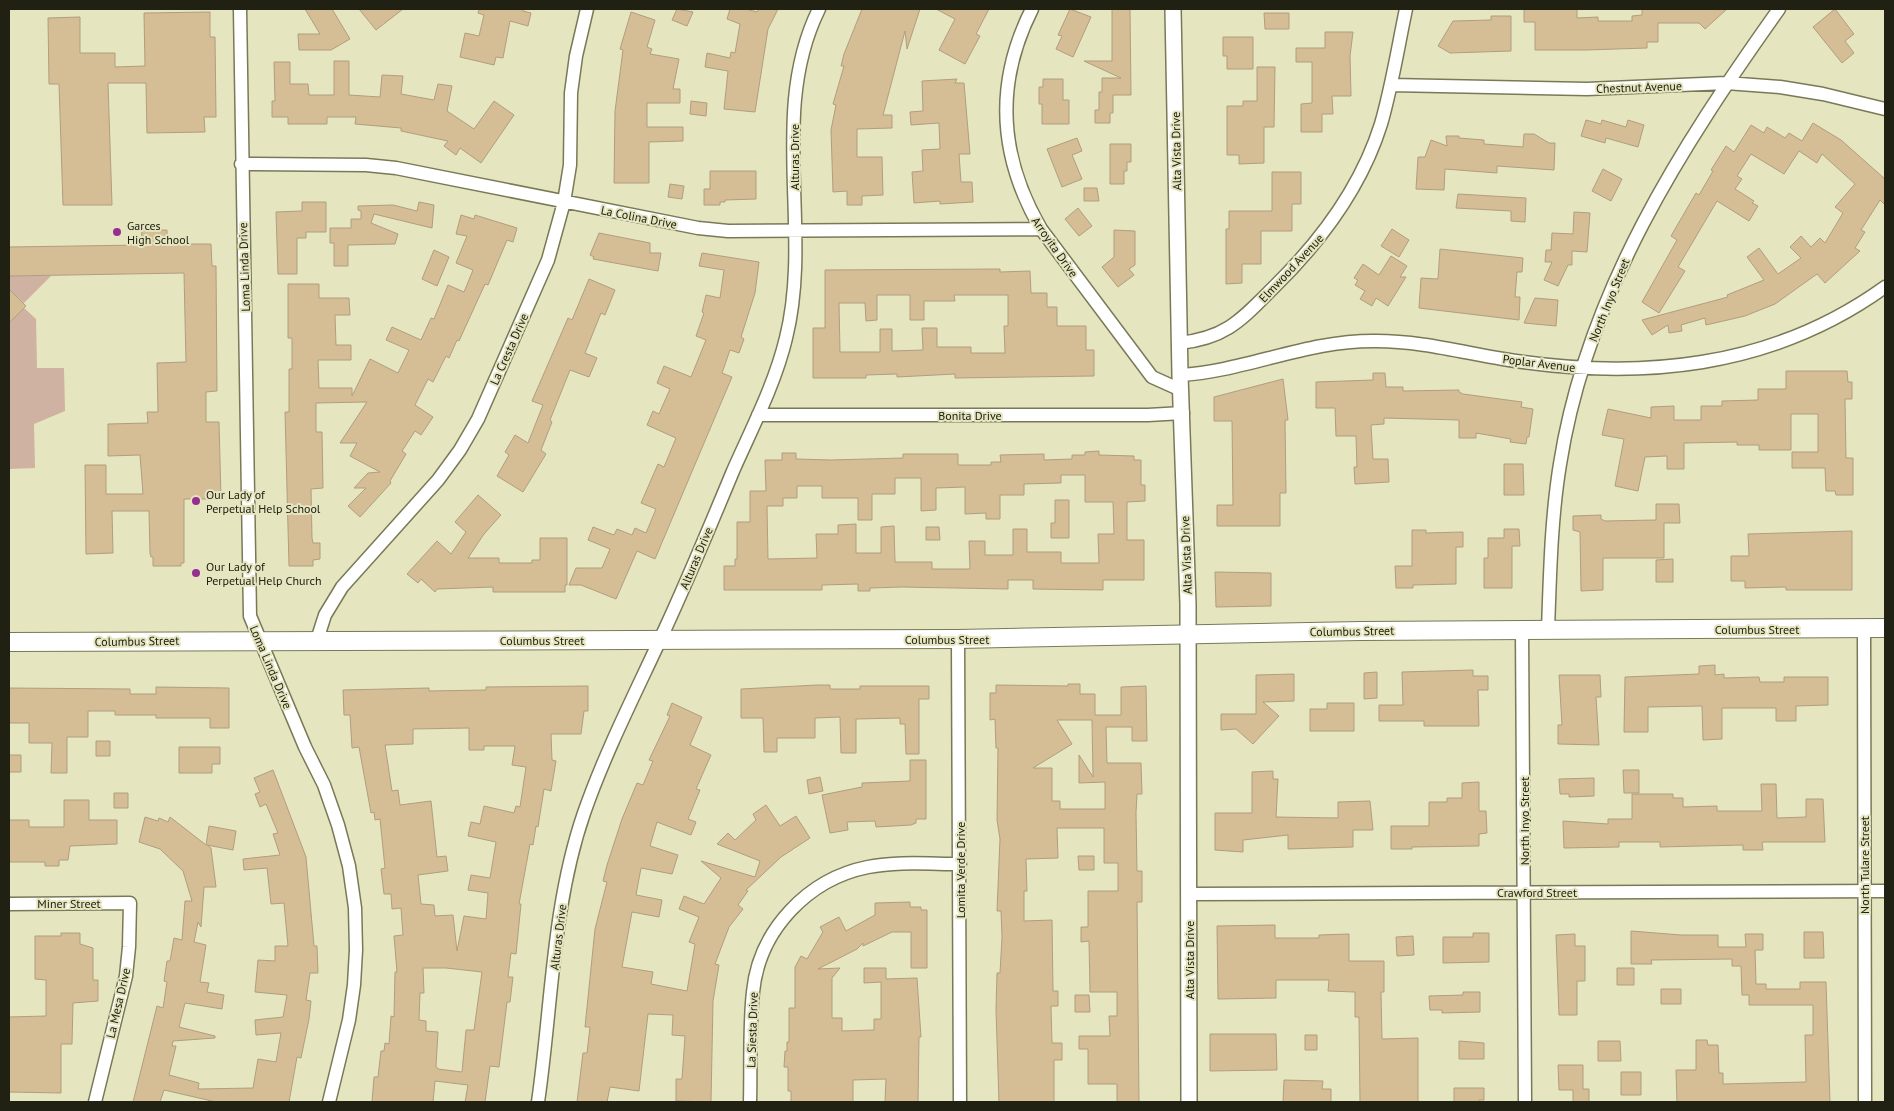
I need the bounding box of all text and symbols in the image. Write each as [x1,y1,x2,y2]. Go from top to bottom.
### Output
street label: Chestnut Avenue [1596,78,1682,96]
street label: Alta Vista Drive [1168,112,1184,190]
street label: Alturas Drive [787,124,802,190]
street label: La Colina Drive [600,202,678,232]
street label: Arroyita Drive [1029,214,1081,280]
place label: Garces High School [127,218,190,247]
street label: Loma Linda Drive [235,222,253,312]
marker: Garces High School [111,226,123,238]
street label: Elmwood Avenue [1256,231,1326,305]
street label: North Inyo Street [1585,256,1633,344]
street label: La Cresta Drive [486,311,532,387]
street label: Poplar Avenue [1502,351,1576,375]
street label: Bonita Drive [938,408,1002,423]
place label: Our Lady of Perpetual Help School [206,487,321,516]
marker: Our Lady of Perpetual Help School [190,495,202,507]
street label: Alta Vista Drive [1177,515,1195,595]
street label: Alturas Drive [676,525,716,591]
place label: Our Lady of Perpetual Help Church [206,559,322,588]
marker: Our Lady of Perpetual Help Church [190,567,202,579]
street label: Columbus Street [1715,622,1799,637]
street label: Loma Linda Drive [247,623,295,711]
street label: Columbus Street [1310,623,1394,639]
street label: Columbus Street [905,632,989,647]
street label: Columbus Street [95,633,179,649]
street label: Columbus Street [500,633,584,648]
street label: North Inyo Street [1517,777,1532,865]
street label: North Tulare Street [1857,816,1872,914]
street label: Lomita Verde Drive [953,822,968,918]
street label: Crawford Street [1497,885,1577,900]
street label: Miner Street [37,896,101,911]
street label: Alturas Drive [547,903,569,971]
street label: Alta Vista Drive [1182,921,1197,999]
street label: La Mesa Drive [103,966,133,1040]
street label: La Siesta Drive [743,992,761,1068]

